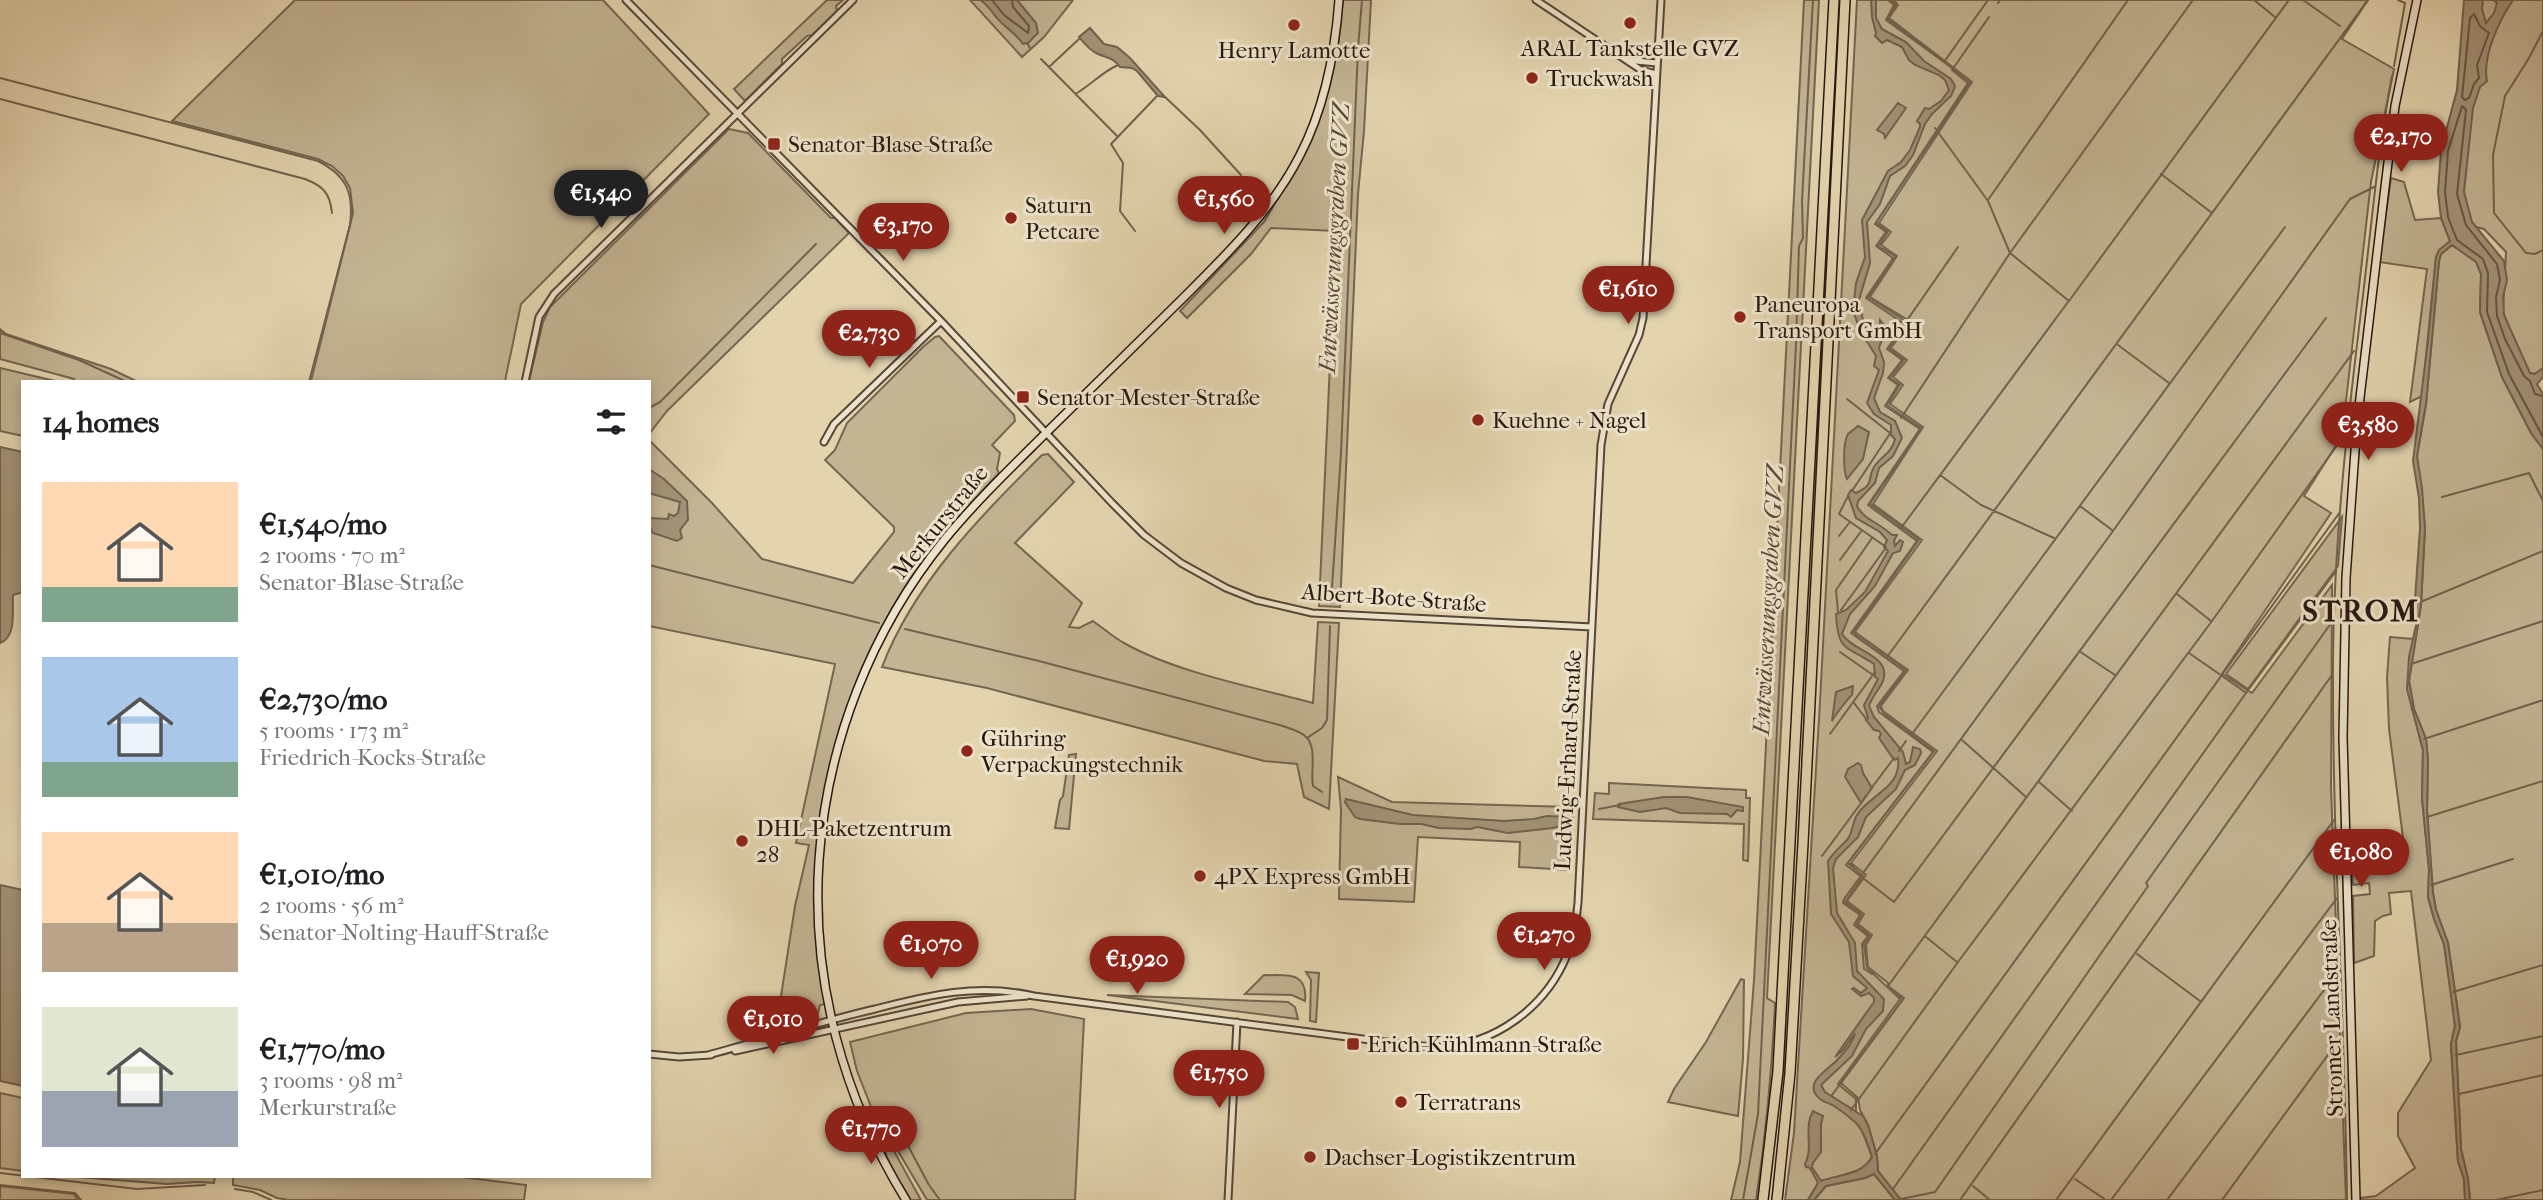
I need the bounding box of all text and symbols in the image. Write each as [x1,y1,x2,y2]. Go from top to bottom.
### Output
marker: ARAL Tankstelle GVZ [1622,15,1638,31]
marker: Henry Lamotte [1286,17,1302,33]
place label: ARAL Tankstelle GVZ [1520,35,1740,62]
place label: Henry Lamotte [1218,37,1370,64]
place label: Truckwash [1546,65,1654,92]
marker: Truckwash [1524,70,1540,86]
water label: Entwässerungsgraben GVZ [1313,100,1355,376]
pin: €2,170 [2344,114,2458,174]
text: €2,170 [2370,123,2432,150]
place label: Senator-Blase-Straße [788,131,993,158]
marker: Senator-Blase-Straße [766,136,782,152]
pin: €1,540 [544,170,658,230]
pin: €1,560 [1167,176,1281,236]
text: €1,540 [570,179,632,206]
text: €1,560 [1194,185,1254,212]
place label: Saturn Petcare [1025,192,1100,245]
pin: €3,170 [846,204,960,263]
marker: Saturn Petcare [1003,210,1019,226]
text: €3,170 [873,212,933,239]
pin: €1,610 [1571,266,1685,326]
text: €1,610 [1598,275,1658,302]
place label: Paneuropa Transport GmbH [1754,291,1922,344]
marker: Paneuropa Transport GmbH [1732,309,1748,325]
pin: €2,730 [812,310,926,370]
text: €2,730 [838,319,900,346]
place label: Senator-Mester-Straße [1037,384,1260,411]
marker: Senator-Mester-Straße [1015,389,1031,405]
pin: €3,580 [2311,402,2425,462]
icon: filters [592,403,630,441]
text: 14 homes [42,405,159,440]
place label: Kuehne + Nagel [1492,407,1647,434]
text: €3,580 [2337,411,2399,438]
marker: Kuehne + Nagel [1470,412,1486,428]
street label: Merkurstraße [886,460,994,584]
water label: Entwässerungsgraben GVZ [1747,462,1789,738]
text: €1,540/mo [259,507,387,542]
icon: home [98,510,182,594]
text: 2 rooms · 70 m² [259,542,405,569]
text: Senator-Blase-Straße [259,569,464,596]
street label: Albert-Bote-Straße [1300,578,1487,618]
district label: STROM [2302,594,2420,629]
street label: Ludwig-Erhard-Straße [1549,649,1587,871]
text: €2,730/mo [259,682,388,717]
icon: home [98,685,182,769]
text: 5 rooms · 173 m² [259,717,408,744]
place label: Gühring Verpackungstechnik [980,725,1184,778]
marker: Gühring Verpackungstechnik [959,743,975,759]
text: Friedrich-Kocks-Straße [259,744,486,771]
place label: DHL-Paketzentrum 28 [756,815,952,868]
pin: €1,080 [2304,830,2418,889]
marker: DHL-Paketzentrum 28 [734,833,750,849]
text: €1,080 [2329,838,2393,865]
text: €1,010/mo [259,857,385,892]
icon: home [98,860,182,944]
place label: 4PX Express GmbH [1214,863,1411,890]
marker: 4PX Express GmbH [1192,868,1208,884]
text: 2 rooms · 56 m² [259,892,404,919]
pin: €1,270 [1487,912,1601,972]
text: Senator-Nolting-Hauff-Straße [259,919,549,946]
street label: Stromer Landstraße [2315,919,2349,1117]
text: €1,270 [1513,921,1575,948]
pin: €1,070 [874,922,988,981]
text: €1,070 [899,930,963,957]
pin: €1,920 [1080,936,1194,996]
text: €1,920 [1106,945,1168,972]
pin: €1,010 [716,996,830,1056]
text: €1,010 [743,1005,803,1032]
place label: Erich-Kühlmann-Straße [1367,1031,1602,1058]
text: €1,770/mo [259,1032,385,1067]
icon: home [98,1035,182,1119]
marker: Erich-Kühlmann-Straße [1345,1036,1361,1052]
pin: €1,750 [1162,1050,1276,1110]
text: €1,750 [1189,1059,1249,1086]
text: 3 rooms · 98 m² [259,1067,403,1094]
place label: Terratrans [1415,1089,1521,1116]
text: Merkurstraße [259,1094,396,1121]
marker: Terratrans [1393,1094,1409,1110]
pin: €1,770 [814,1106,928,1166]
text: €1,770 [841,1115,901,1142]
place label: Dachser-Logistikzentrum [1324,1144,1576,1171]
marker: Dachser-Logistikzentrum [1302,1149,1318,1165]

